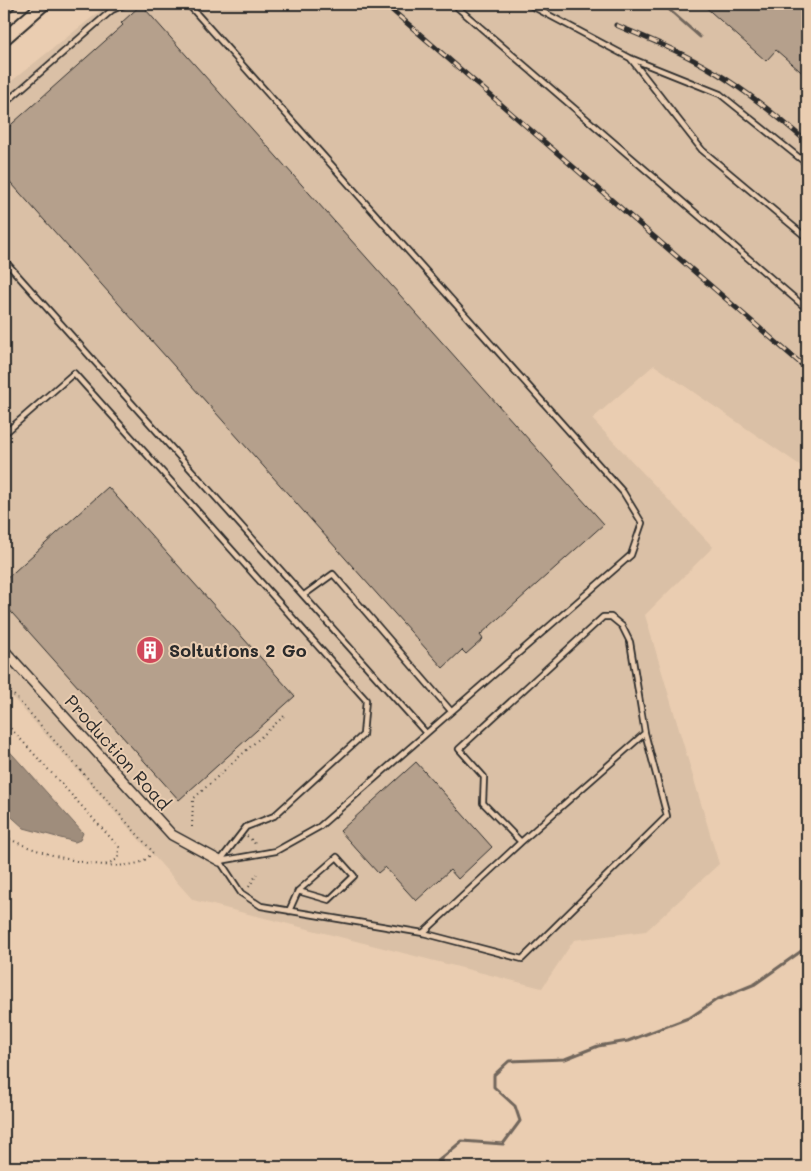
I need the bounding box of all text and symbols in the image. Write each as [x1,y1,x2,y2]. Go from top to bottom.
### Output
building icon: Soltutions 2 Go [135,635,165,665]
place label: Soltutions 2 Go [169,638,307,662]
street label: Production Road [60,689,176,815]

